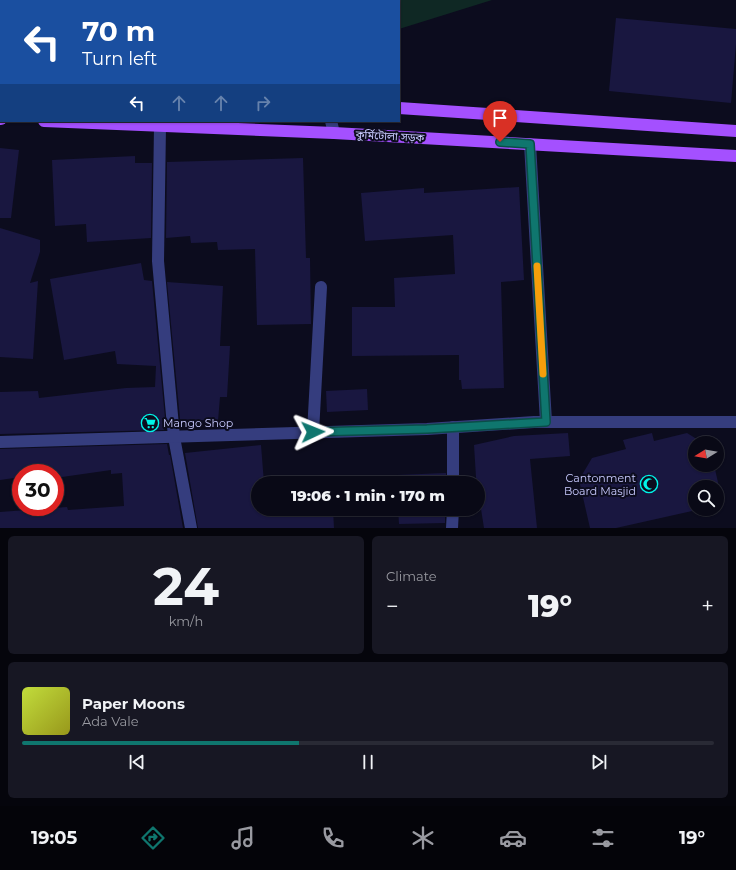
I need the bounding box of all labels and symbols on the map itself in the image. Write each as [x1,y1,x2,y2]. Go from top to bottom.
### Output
pin [483,101,517,142]
street label: কুর্মিটোলা সড়ক [354,127,425,145]
position arrow [292,411,334,453]
supermarket icon: Mango Shop [140,413,160,433]
place label: Mango Shop [163,416,233,430]
north arrow [688,436,724,472]
speed limit sign: 30 [12,464,64,516]
place label: Cantonment Board Masjid [564,471,637,498]
mosque icon: Cantonment Board Masjid [639,474,659,494]

